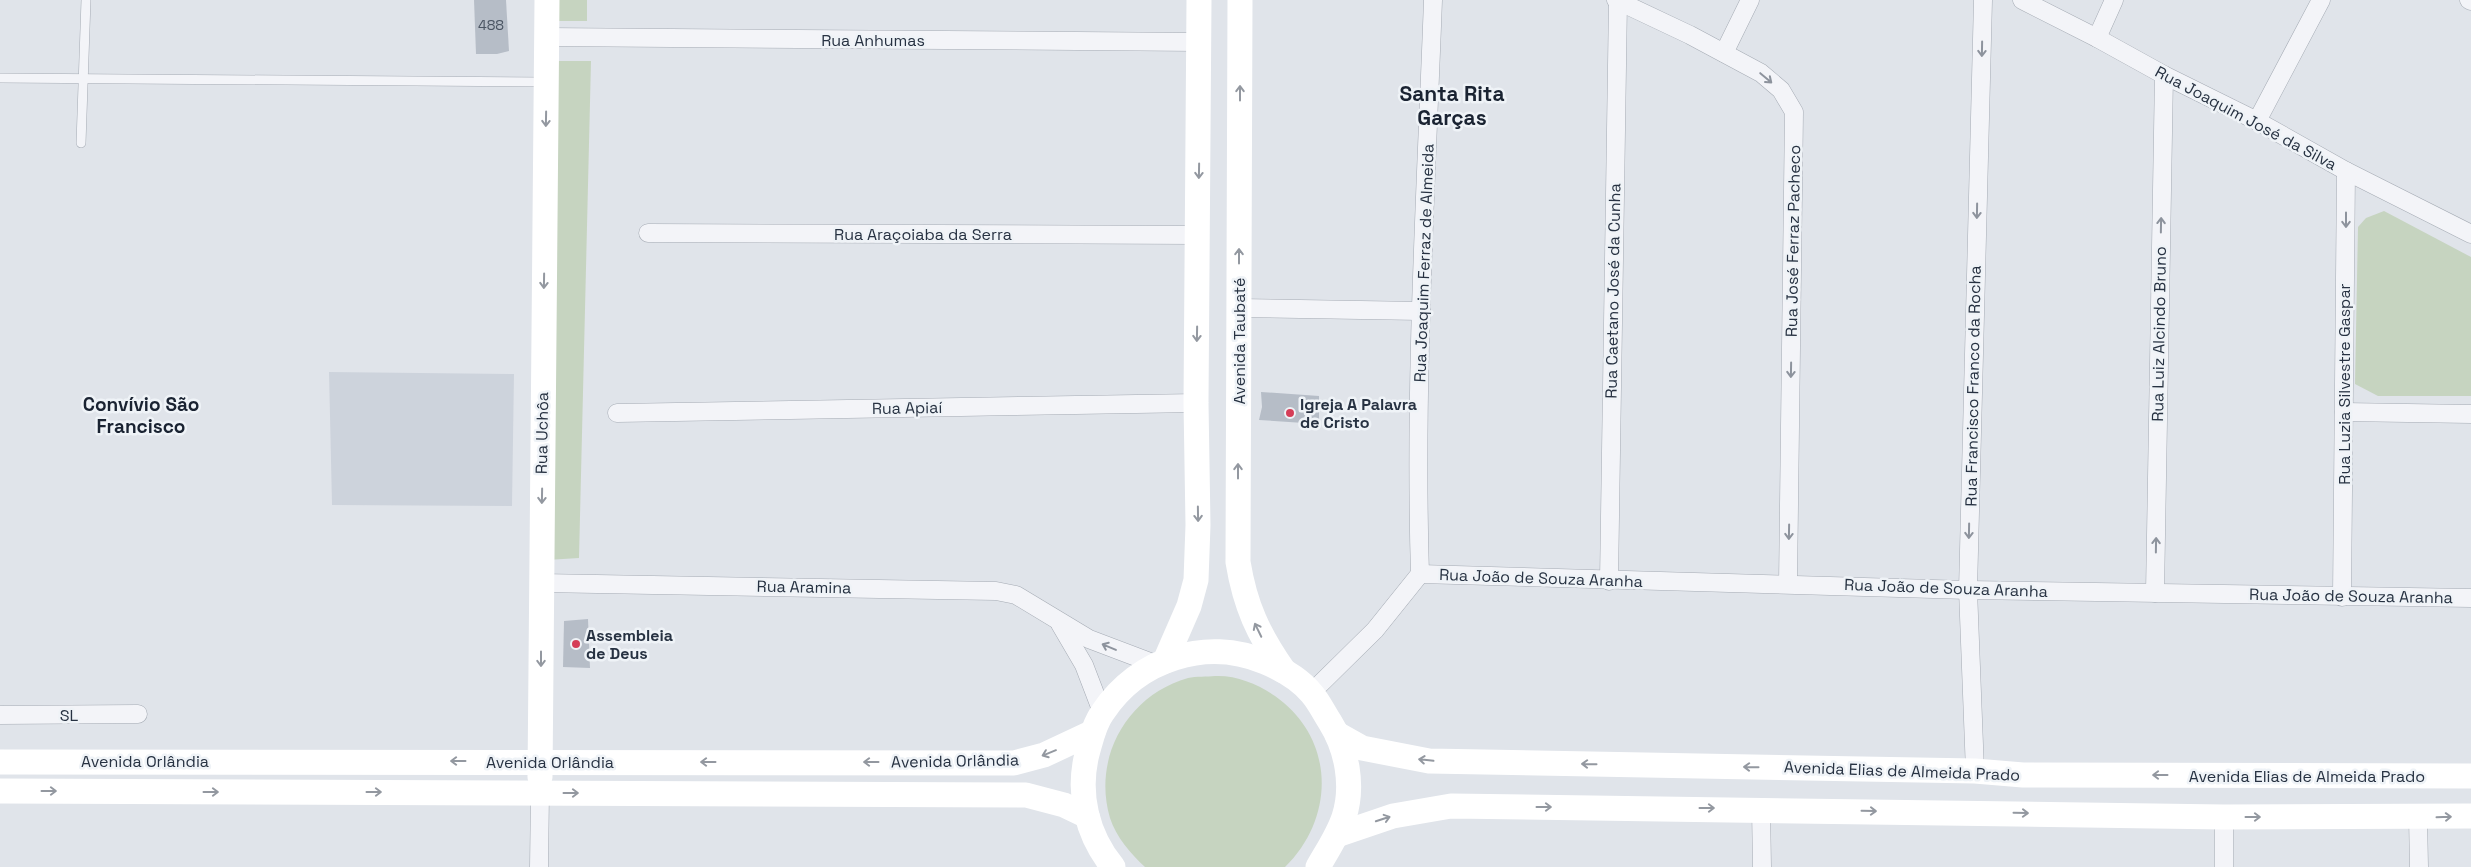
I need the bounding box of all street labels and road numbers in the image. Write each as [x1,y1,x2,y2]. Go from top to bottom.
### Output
street label: Rua Anhumas [821,30,925,51]
street label: Rua Joaquim José da Silva [2152,61,2340,175]
street label: Rua Joaquim Ferraz de Almeida [1409,143,1439,383]
street label: Rua José Ferraz Pacheco [1781,145,1805,337]
street label: Rua Caetano José da Cunha [1601,183,1625,399]
street label: Rua Araçoiaba da Serra [834,224,1012,245]
street label: Rua Luiz Alcindo Bruno [2147,246,2171,422]
street label: Rua Francisco Franco da Rocha [1960,265,1986,507]
street label: Avenida Taubaté [1229,278,1250,404]
street label: Rua Luzia Silvestre Gaspar [2334,283,2355,485]
street label: Rua Uchôa [531,392,553,474]
street label: Rua Apiaí [872,397,942,419]
street label: Rua João de Souza Aranha [1439,564,1643,592]
street label: Rua João de Souza Aranha [1844,574,2048,602]
street label: Rua Aramina [756,576,852,598]
street label: Rua João de Souza Aranha [2249,584,2453,608]
street label: SL [60,705,79,726]
street label: Avenida Orlândia [891,749,1019,773]
street label: Avenida Orlândia [81,751,209,772]
street label: Avenida Orlândia [486,752,614,773]
street label: Avenida Elias de Almeida Prado [1783,756,2021,786]
street label: Avenida Elias de Almeida Prado [2189,766,2425,787]

